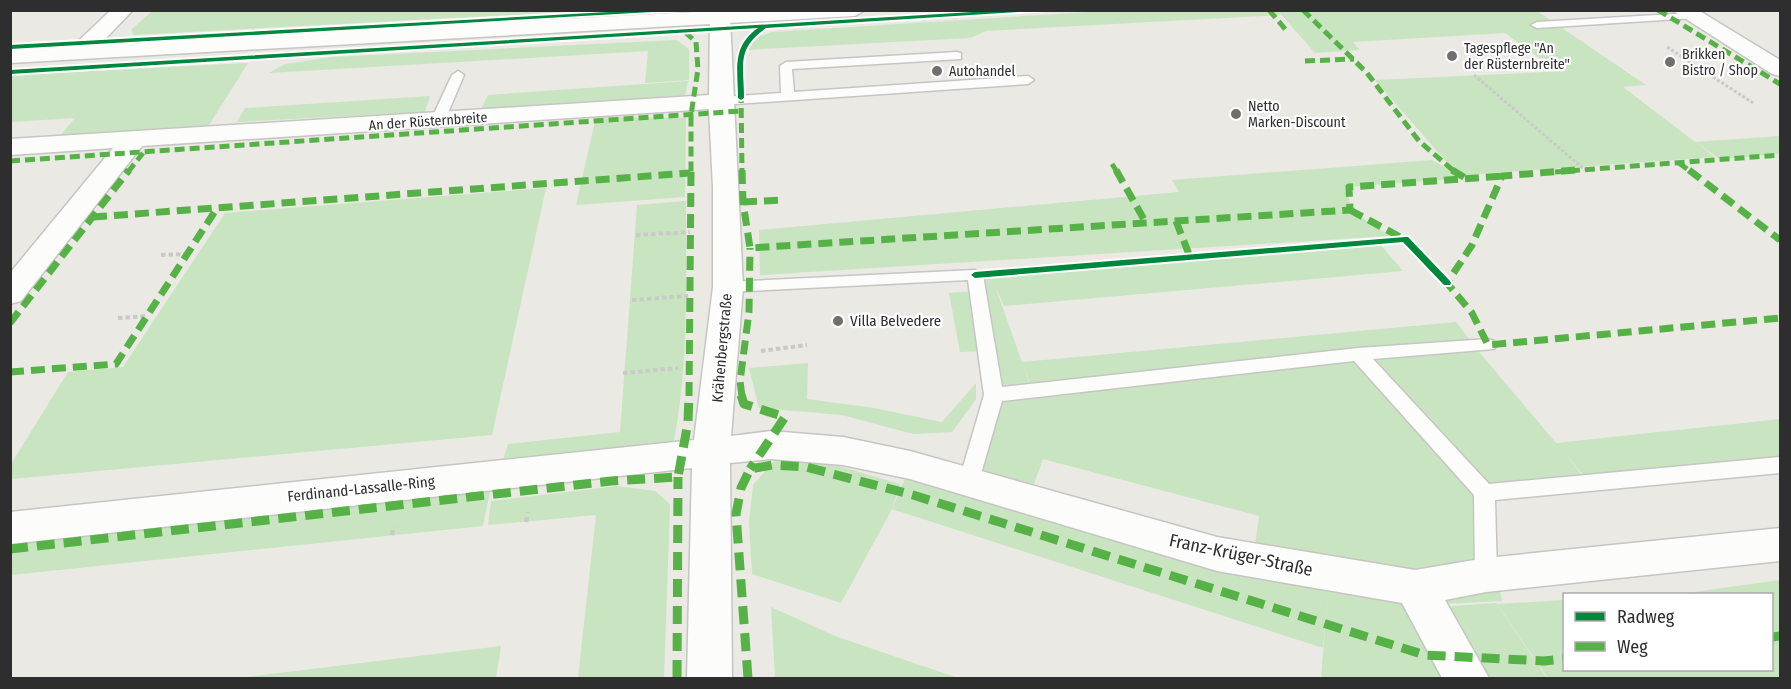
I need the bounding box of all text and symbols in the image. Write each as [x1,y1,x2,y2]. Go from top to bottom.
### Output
place label: Tagespflege "An der Rüsternbreite" [1464,40,1570,73]
place label: Brikken Bistro / Shop [1682,46,1758,79]
marker: Tagespflege "An der Rüsternbreite" [1445,49,1459,63]
marker: Brikken Bistro / Shop [1663,55,1677,69]
place label: Autohandel [949,63,1015,80]
marker: Autohandel [930,64,944,78]
place label: Netto Marken-Discount [1248,98,1346,131]
marker: Netto Marken-Discount [1229,107,1243,121]
street label: An der Rüsternbreite [368,109,488,134]
street label: Krähenbergstraße [708,293,736,403]
place label: Villa Belvedere [850,312,941,330]
marker: Villa Belvedere [831,314,845,328]
street label: Ferdinand-Lassalle-Ring [286,472,436,506]
street label: Franz-Krüger-Straße [1167,529,1315,581]
legend [1563,593,1773,671]
text: Radweg [1617,606,1675,628]
text: Weg [1617,636,1648,658]

